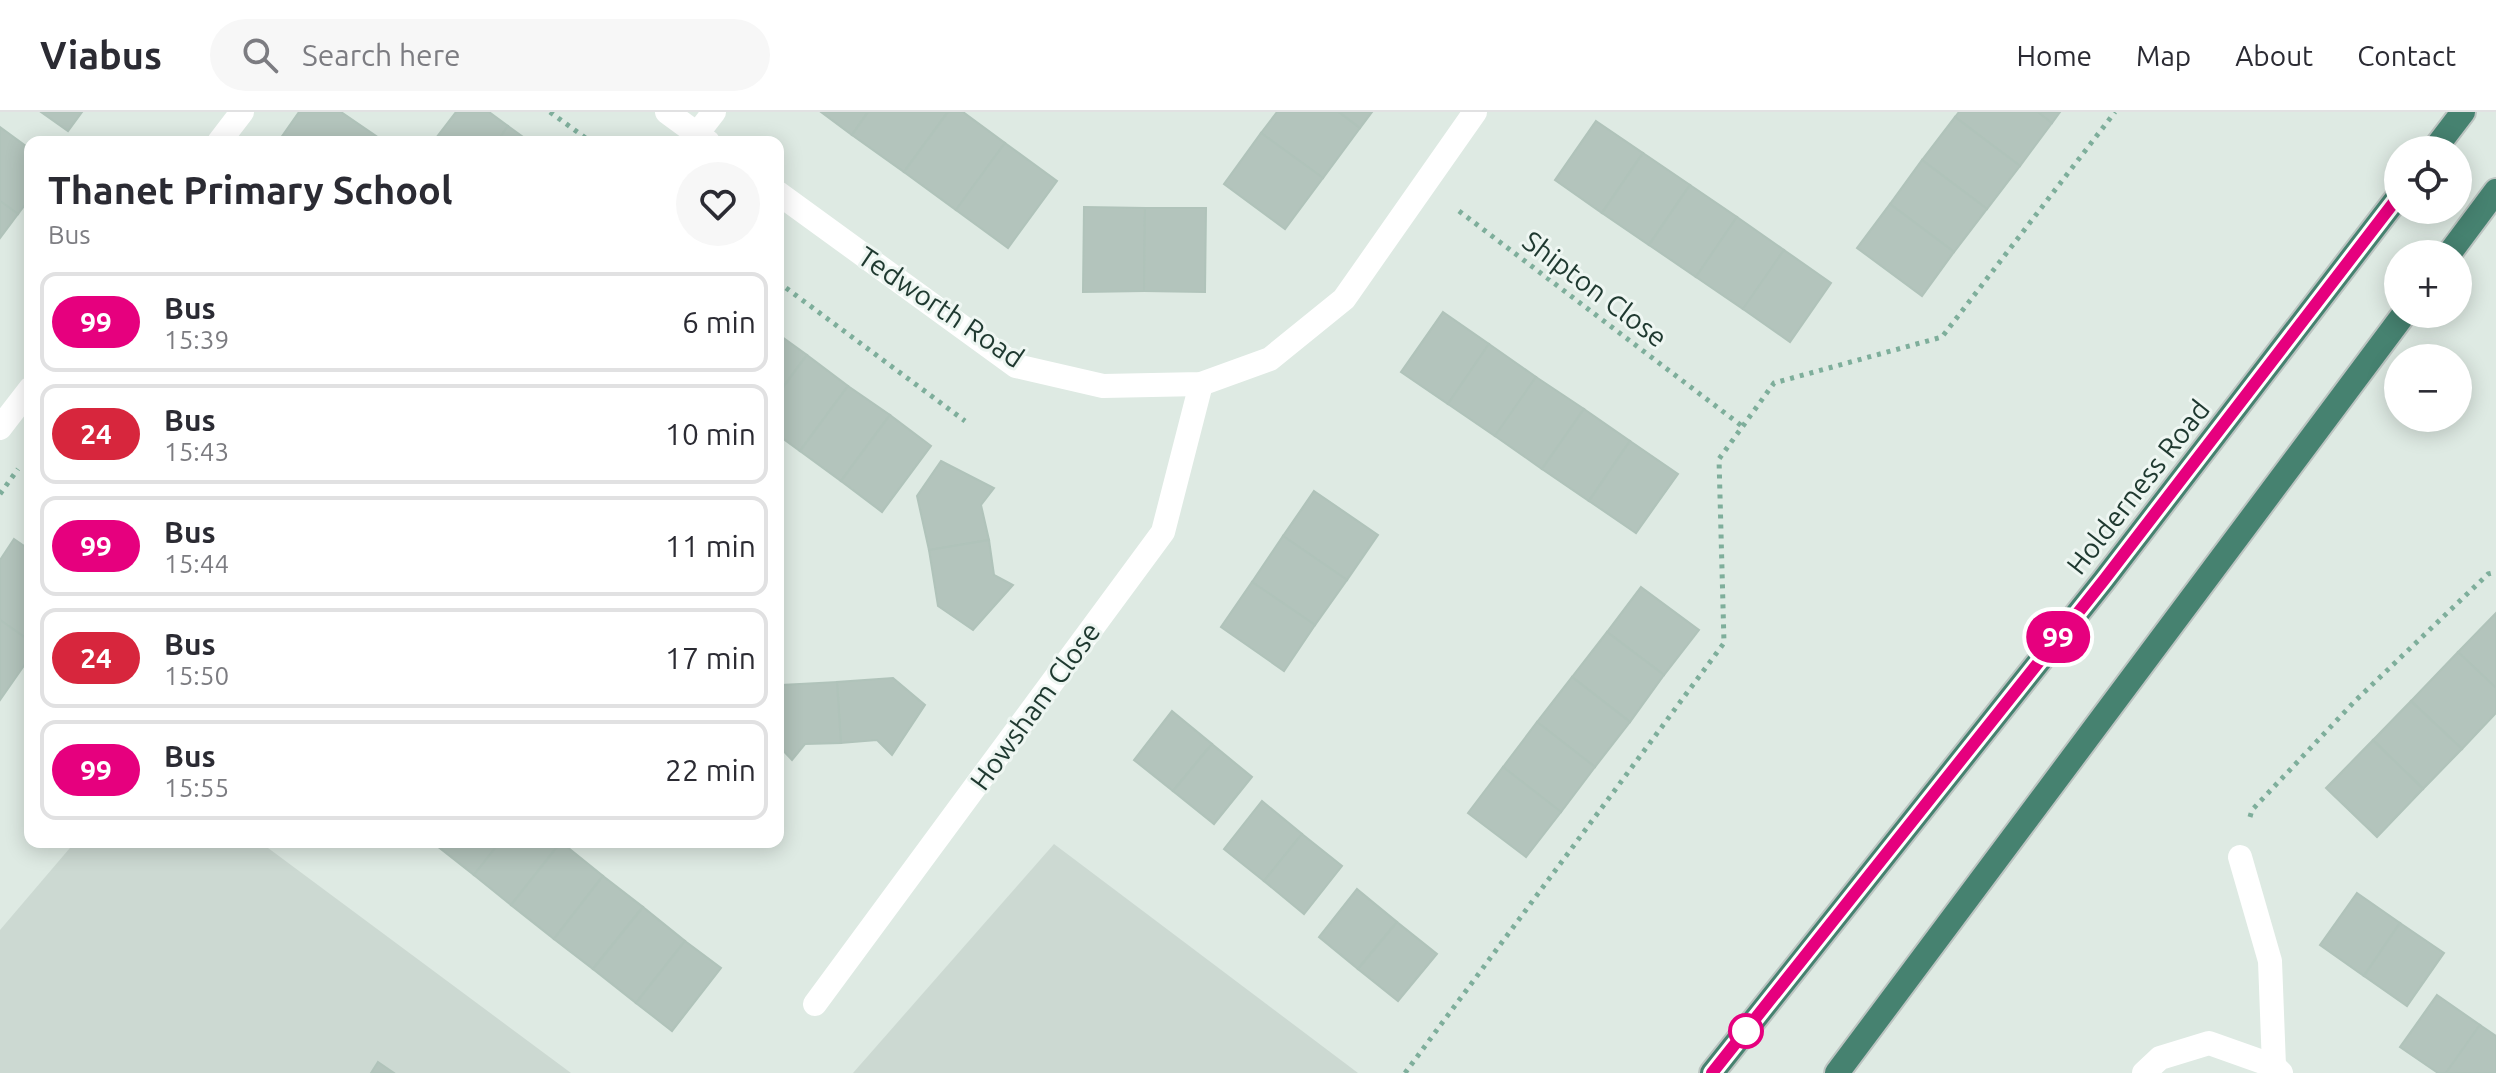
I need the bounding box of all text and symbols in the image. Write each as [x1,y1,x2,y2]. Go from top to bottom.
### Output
search box [210,19,770,91]
icon: search [238,33,282,77]
text: Viabus [40,34,162,76]
text: Search here [302,38,461,72]
text: Home [2017,40,2092,71]
text: Map [2136,40,2191,71]
text: About [2235,40,2313,71]
text: Contact [2357,40,2456,71]
map controls [2384,136,2472,432]
button: locate [2384,136,2472,224]
button: heart [676,162,760,246]
text: Thanet Primary School [48,169,452,211]
text: Bus [48,220,91,249]
street label: Shipton Close [1517,224,1673,353]
street label: Tedworth Road [853,240,1030,373]
button: + [2384,240,2472,328]
text: Bus [164,291,216,325]
text: 6 min [682,305,756,339]
text: 99 [80,306,112,337]
text: 15:39 [164,325,229,354]
button: − [2384,344,2472,432]
street label: Holderness Road [2060,393,2215,580]
text: Bus [164,403,216,437]
text: 10 min [665,417,756,451]
text: 24 [80,418,112,449]
text: 15:43 [164,437,229,466]
text: Bus [164,515,216,549]
text: 11 min [665,529,756,563]
text: 99 [80,530,112,561]
text: 15:44 [164,549,229,578]
line badge: 99 [2022,611,2094,663]
street label: Howsham Close [964,616,1106,795]
text: 99 [2042,621,2074,652]
text: Bus [164,627,216,661]
text: 17 min [665,641,756,675]
text: 24 [80,642,112,673]
text: 15:50 [164,661,229,690]
text: Bus [164,739,216,773]
text: 22 min [665,753,756,787]
text: 99 [80,754,112,785]
text: 15:55 [164,773,229,802]
unlabelled marker [1729,1014,1763,1048]

